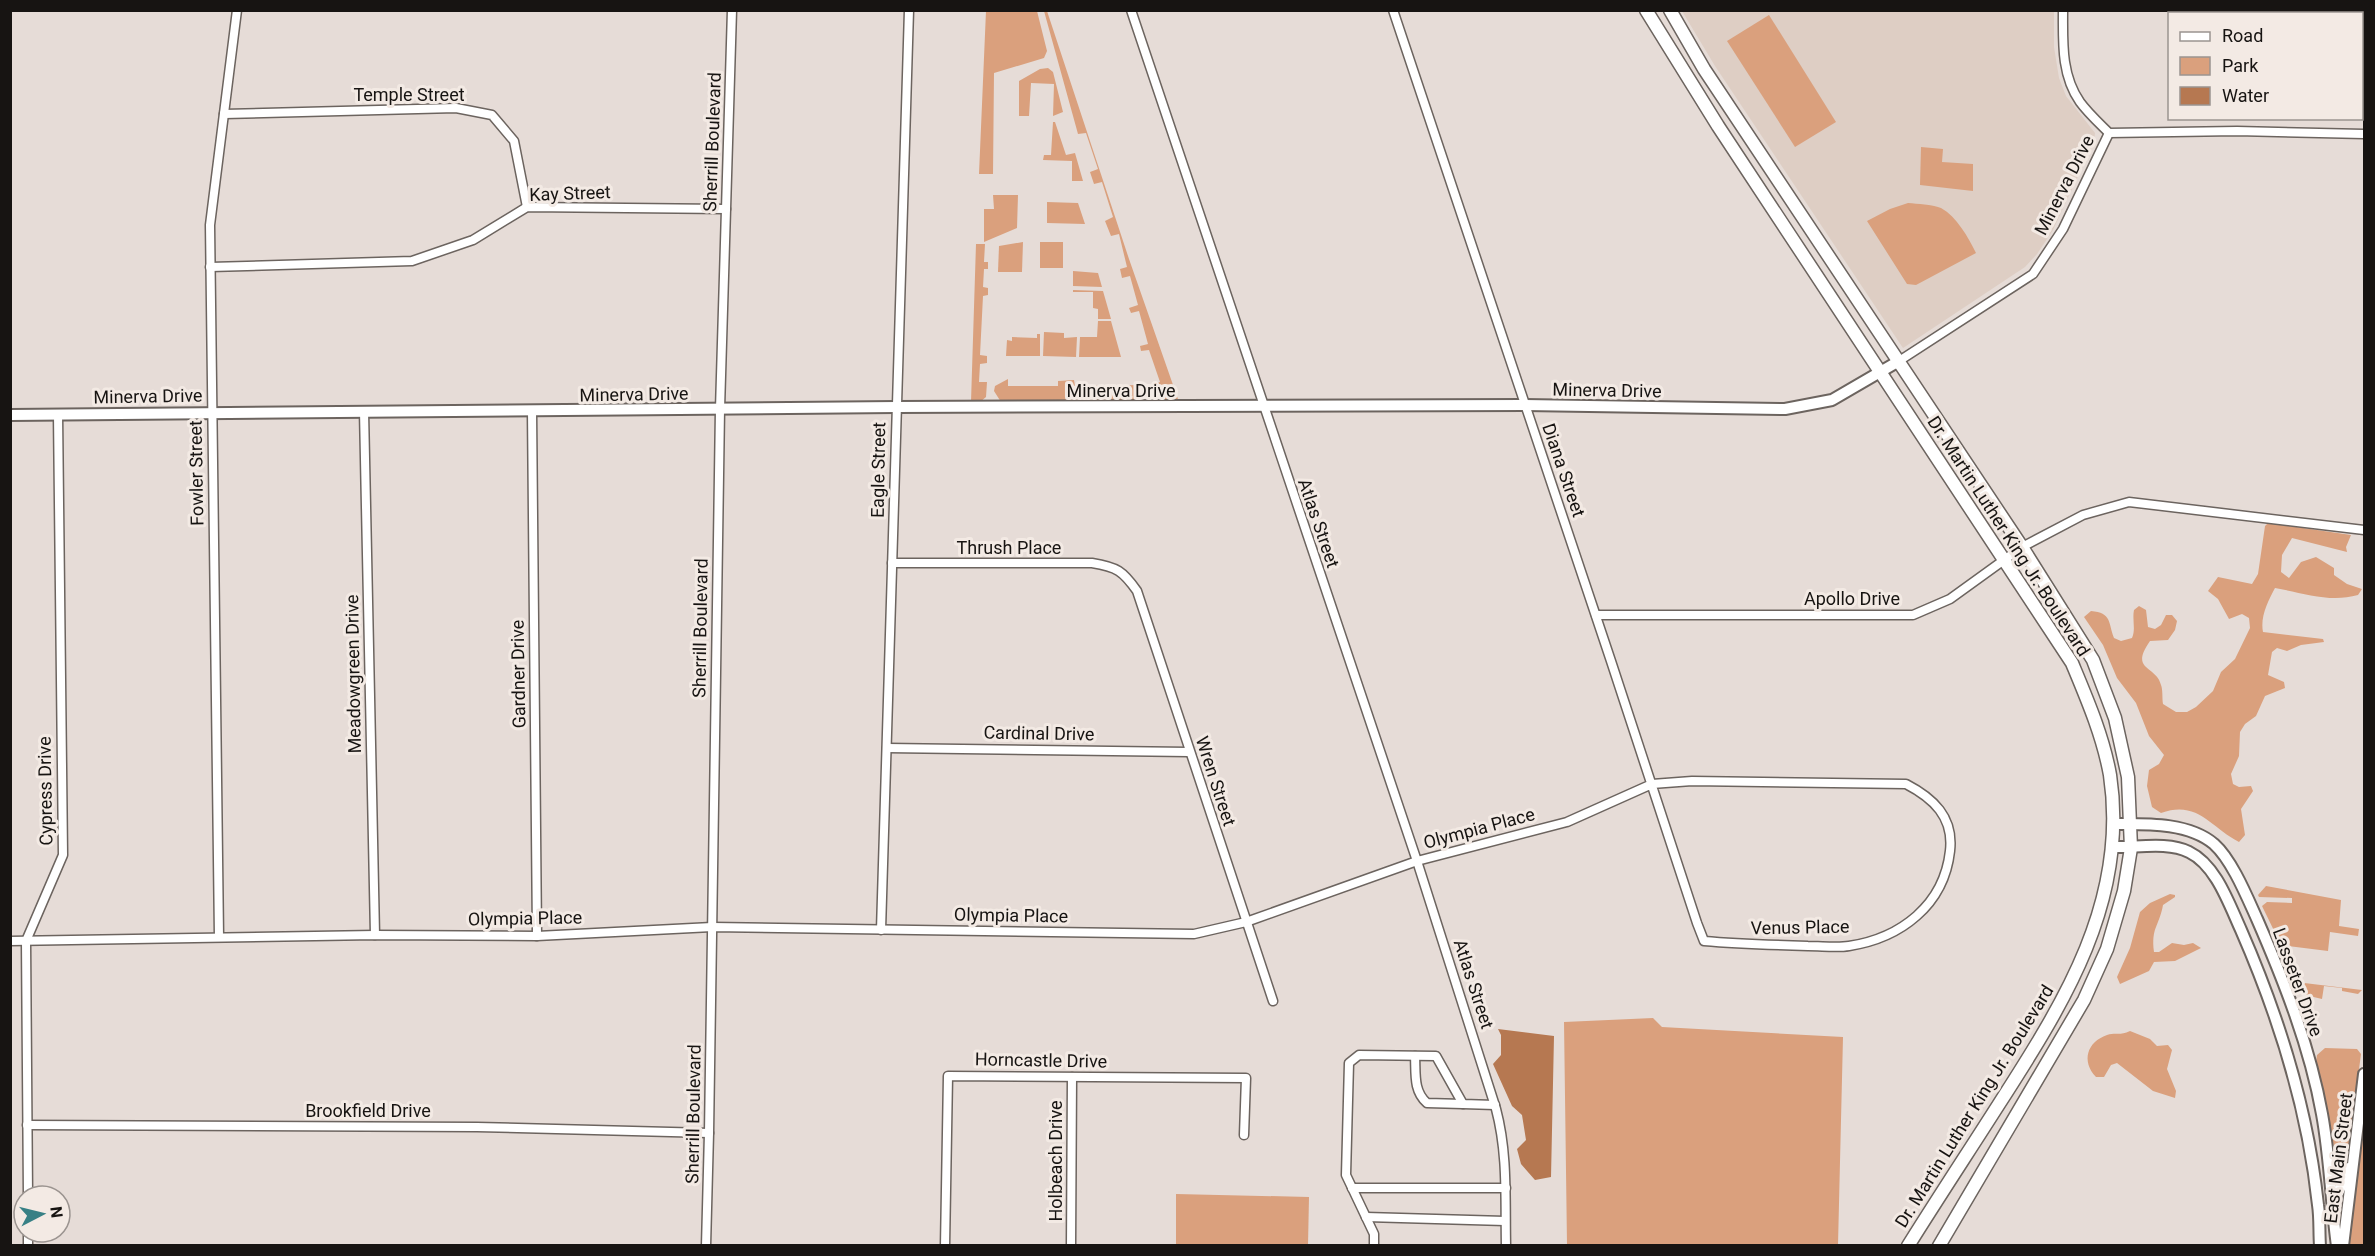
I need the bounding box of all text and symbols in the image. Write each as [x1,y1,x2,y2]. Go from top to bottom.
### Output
legend [2168,12,2363,120]
text: Road [2222,25,2263,46]
text: Park [2222,55,2259,76]
street label: Sherrill Boulevard [699,72,725,212]
street label: Temple Street [353,84,465,105]
text: Water [2222,85,2269,106]
street label: Minerva Drive [2030,132,2098,238]
street label: Kay Street [529,181,611,205]
street label: Minerva Drive [1552,379,1662,401]
street label: Minerva Drive [1066,380,1176,401]
street label: Minerva Drive [579,383,689,405]
street label: Minerva Drive [93,385,203,407]
street label: Dr. Martin Luther King Jr. Boulevard [1923,412,2095,660]
street label: Fowler Street [185,420,207,526]
street label: Diana Street [1538,420,1590,520]
street label: Eagle Street [867,422,889,518]
street label: Atlas Street [1294,476,1344,570]
street label: Thrush Place [957,537,1061,558]
street label: Sherrill Boulevard [688,558,712,698]
street label: Apollo Drive [1804,588,1900,609]
street label: Meadowgreen Drive [341,594,365,754]
street label: Gardner Drive [507,620,529,728]
street label: Cardinal Drive [983,722,1095,744]
street label: Wren Street [1192,733,1240,829]
street label: Cypress Drive [34,736,56,846]
street label: Olympia Place [1421,803,1537,853]
street label: Olympia Place [954,904,1068,926]
street label: Olympia Place [468,907,582,929]
street label: Venus Place [1750,916,1850,938]
street label: Lasseter Drive [2269,925,2327,1039]
street label: Atlas Street [1450,937,1498,1032]
street label: Dr. Martin Luther King Jr. Boulevard [1890,981,2058,1231]
street label: Sherrill Boulevard [681,1044,705,1184]
street label: Horncastle Drive [975,1048,1107,1072]
street label: East Main Street [2320,1091,2356,1225]
street label: Brookfield Drive [305,1100,431,1121]
street label: Holbeach Drive [1045,1100,1066,1222]
north arrow [12,1184,72,1244]
text: N [46,1205,67,1219]

